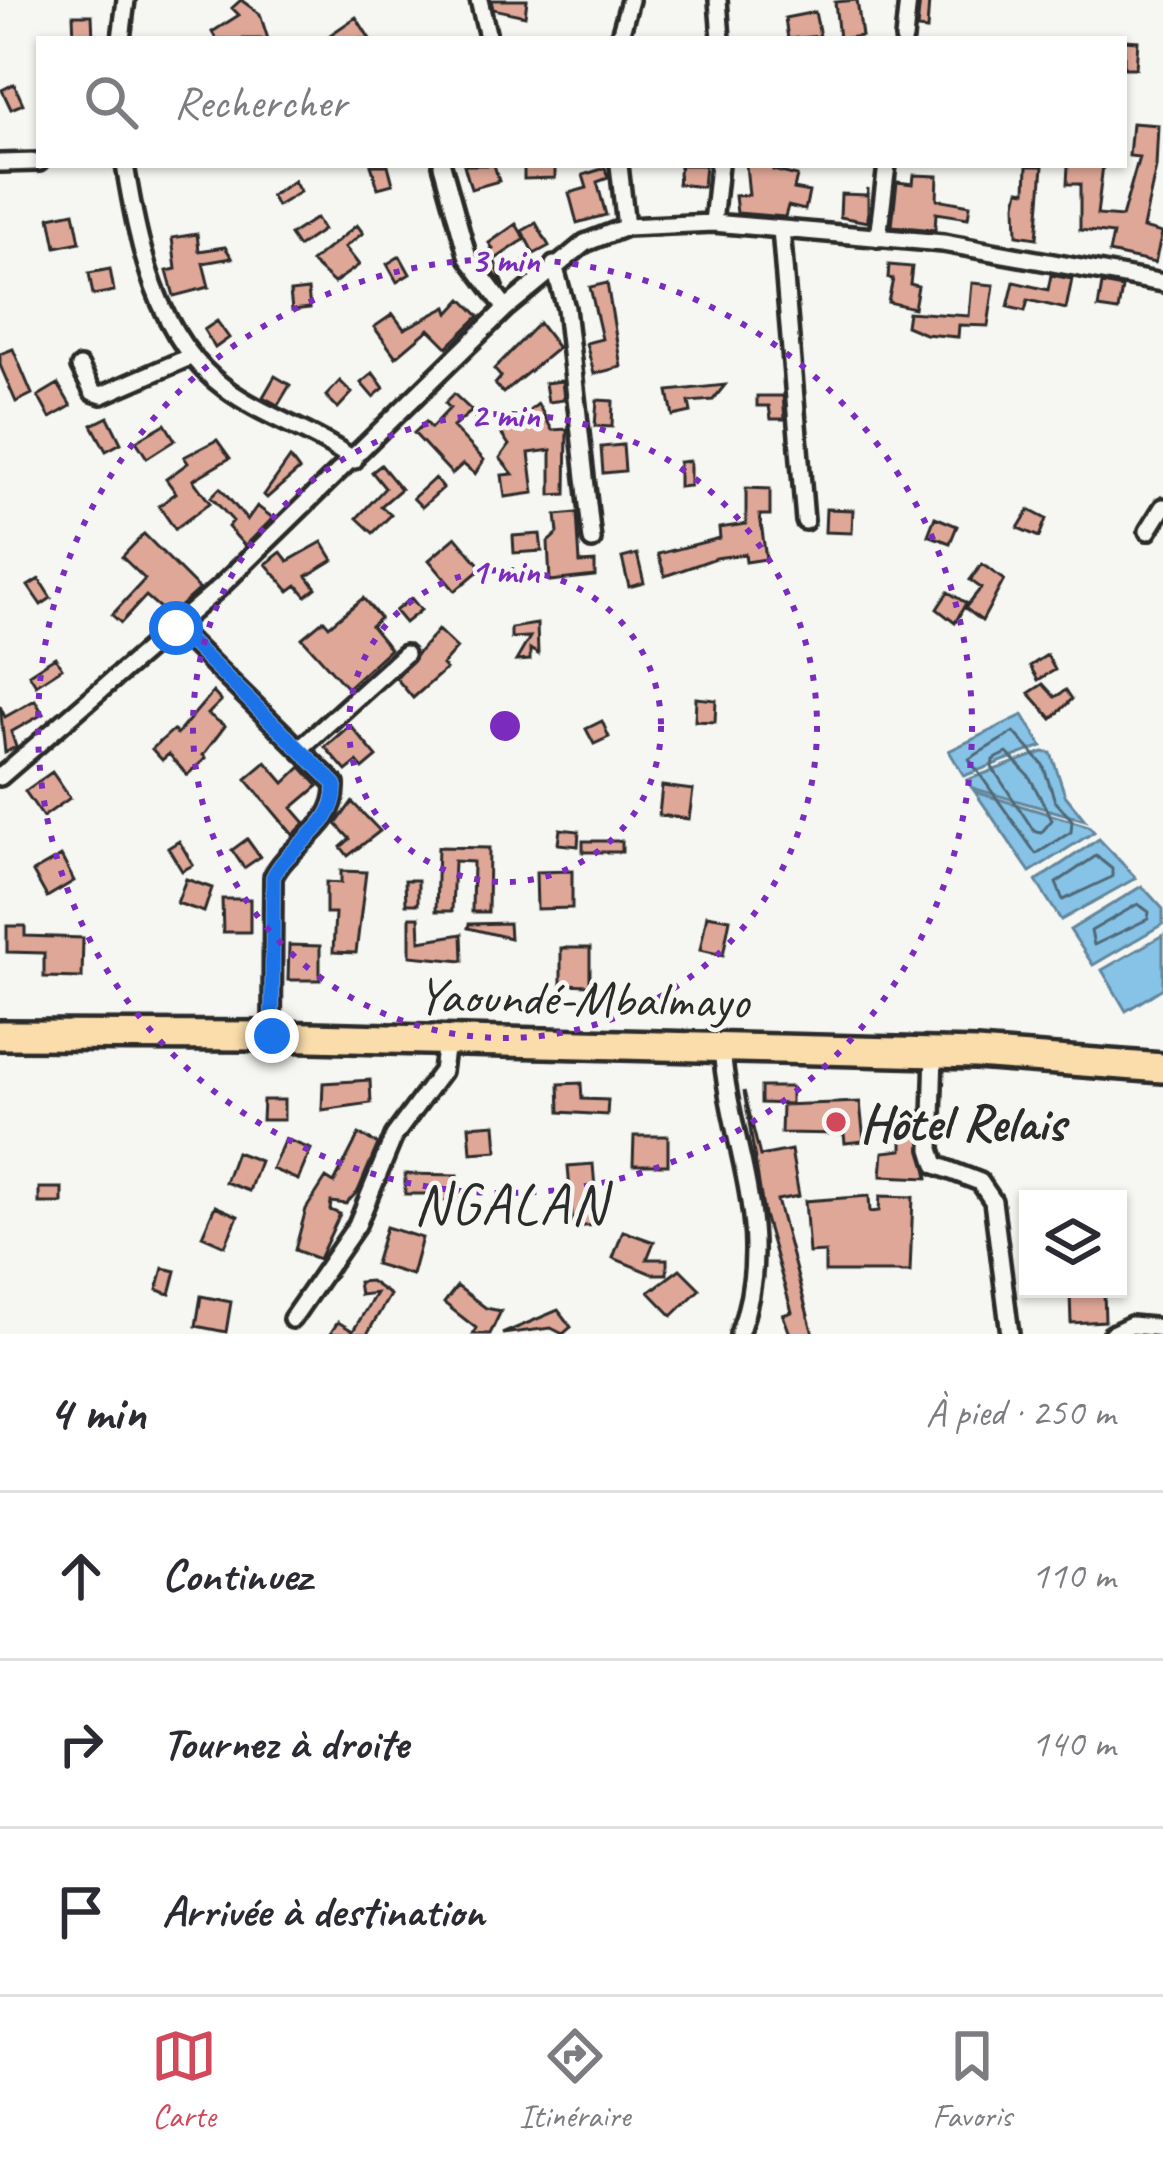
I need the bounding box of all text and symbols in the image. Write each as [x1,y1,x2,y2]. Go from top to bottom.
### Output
search box [36,36,1127,168]
icon: search [78,69,144,135]
text: Rechercher [174,74,347,131]
text: 3 min [471,237,541,283]
text: 2 min [471,392,541,438]
text: 1 min [471,548,541,594]
route start [149,601,203,655]
centre of rings [484,705,526,747]
street label: Yaoundé-Mbalmayo [417,963,752,1033]
route end [245,1009,299,1063]
place label: Hôtel Relais [860,1091,1070,1155]
marker: Hôtel Relais [823,1109,849,1135]
district label: NGALAN [414,1168,613,1240]
map controls [1019,1190,1127,1298]
button: layers [1019,1190,1127,1298]
text: 4 min [48,1380,146,1444]
text: À pied · 250 m [926,1388,1115,1437]
icon: ahead [48,1543,114,1609]
text: Continuez [162,1547,311,1604]
text: 110 m [1031,1551,1115,1600]
icon: right [48,1711,114,1777]
text: Tournez à droite [162,1715,408,1772]
text: 140 m [1031,1719,1115,1768]
icon: arrive [48,1879,114,1945]
text: Arrivée à destination [162,1883,485,1940]
tab: Carte [151,2023,217,2137]
tab: Itinéraire [519,2023,630,2137]
tab: Favoris [932,2023,1012,2137]

